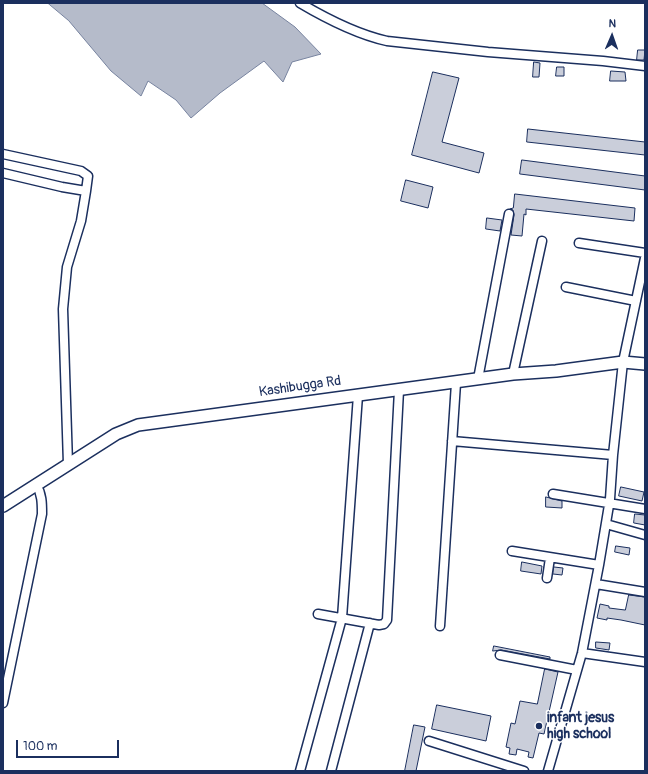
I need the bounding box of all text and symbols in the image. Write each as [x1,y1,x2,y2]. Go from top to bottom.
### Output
north arrow [592,16,632,56]
text: N [608,17,616,30]
street label: Kashibugga Rd [258,373,342,401]
place label: infant jesus high school [547,710,614,742]
marker: infant jesus high school [534,721,544,731]
scale bar [18,732,121,758]
text: 100 m [23,739,57,754]

